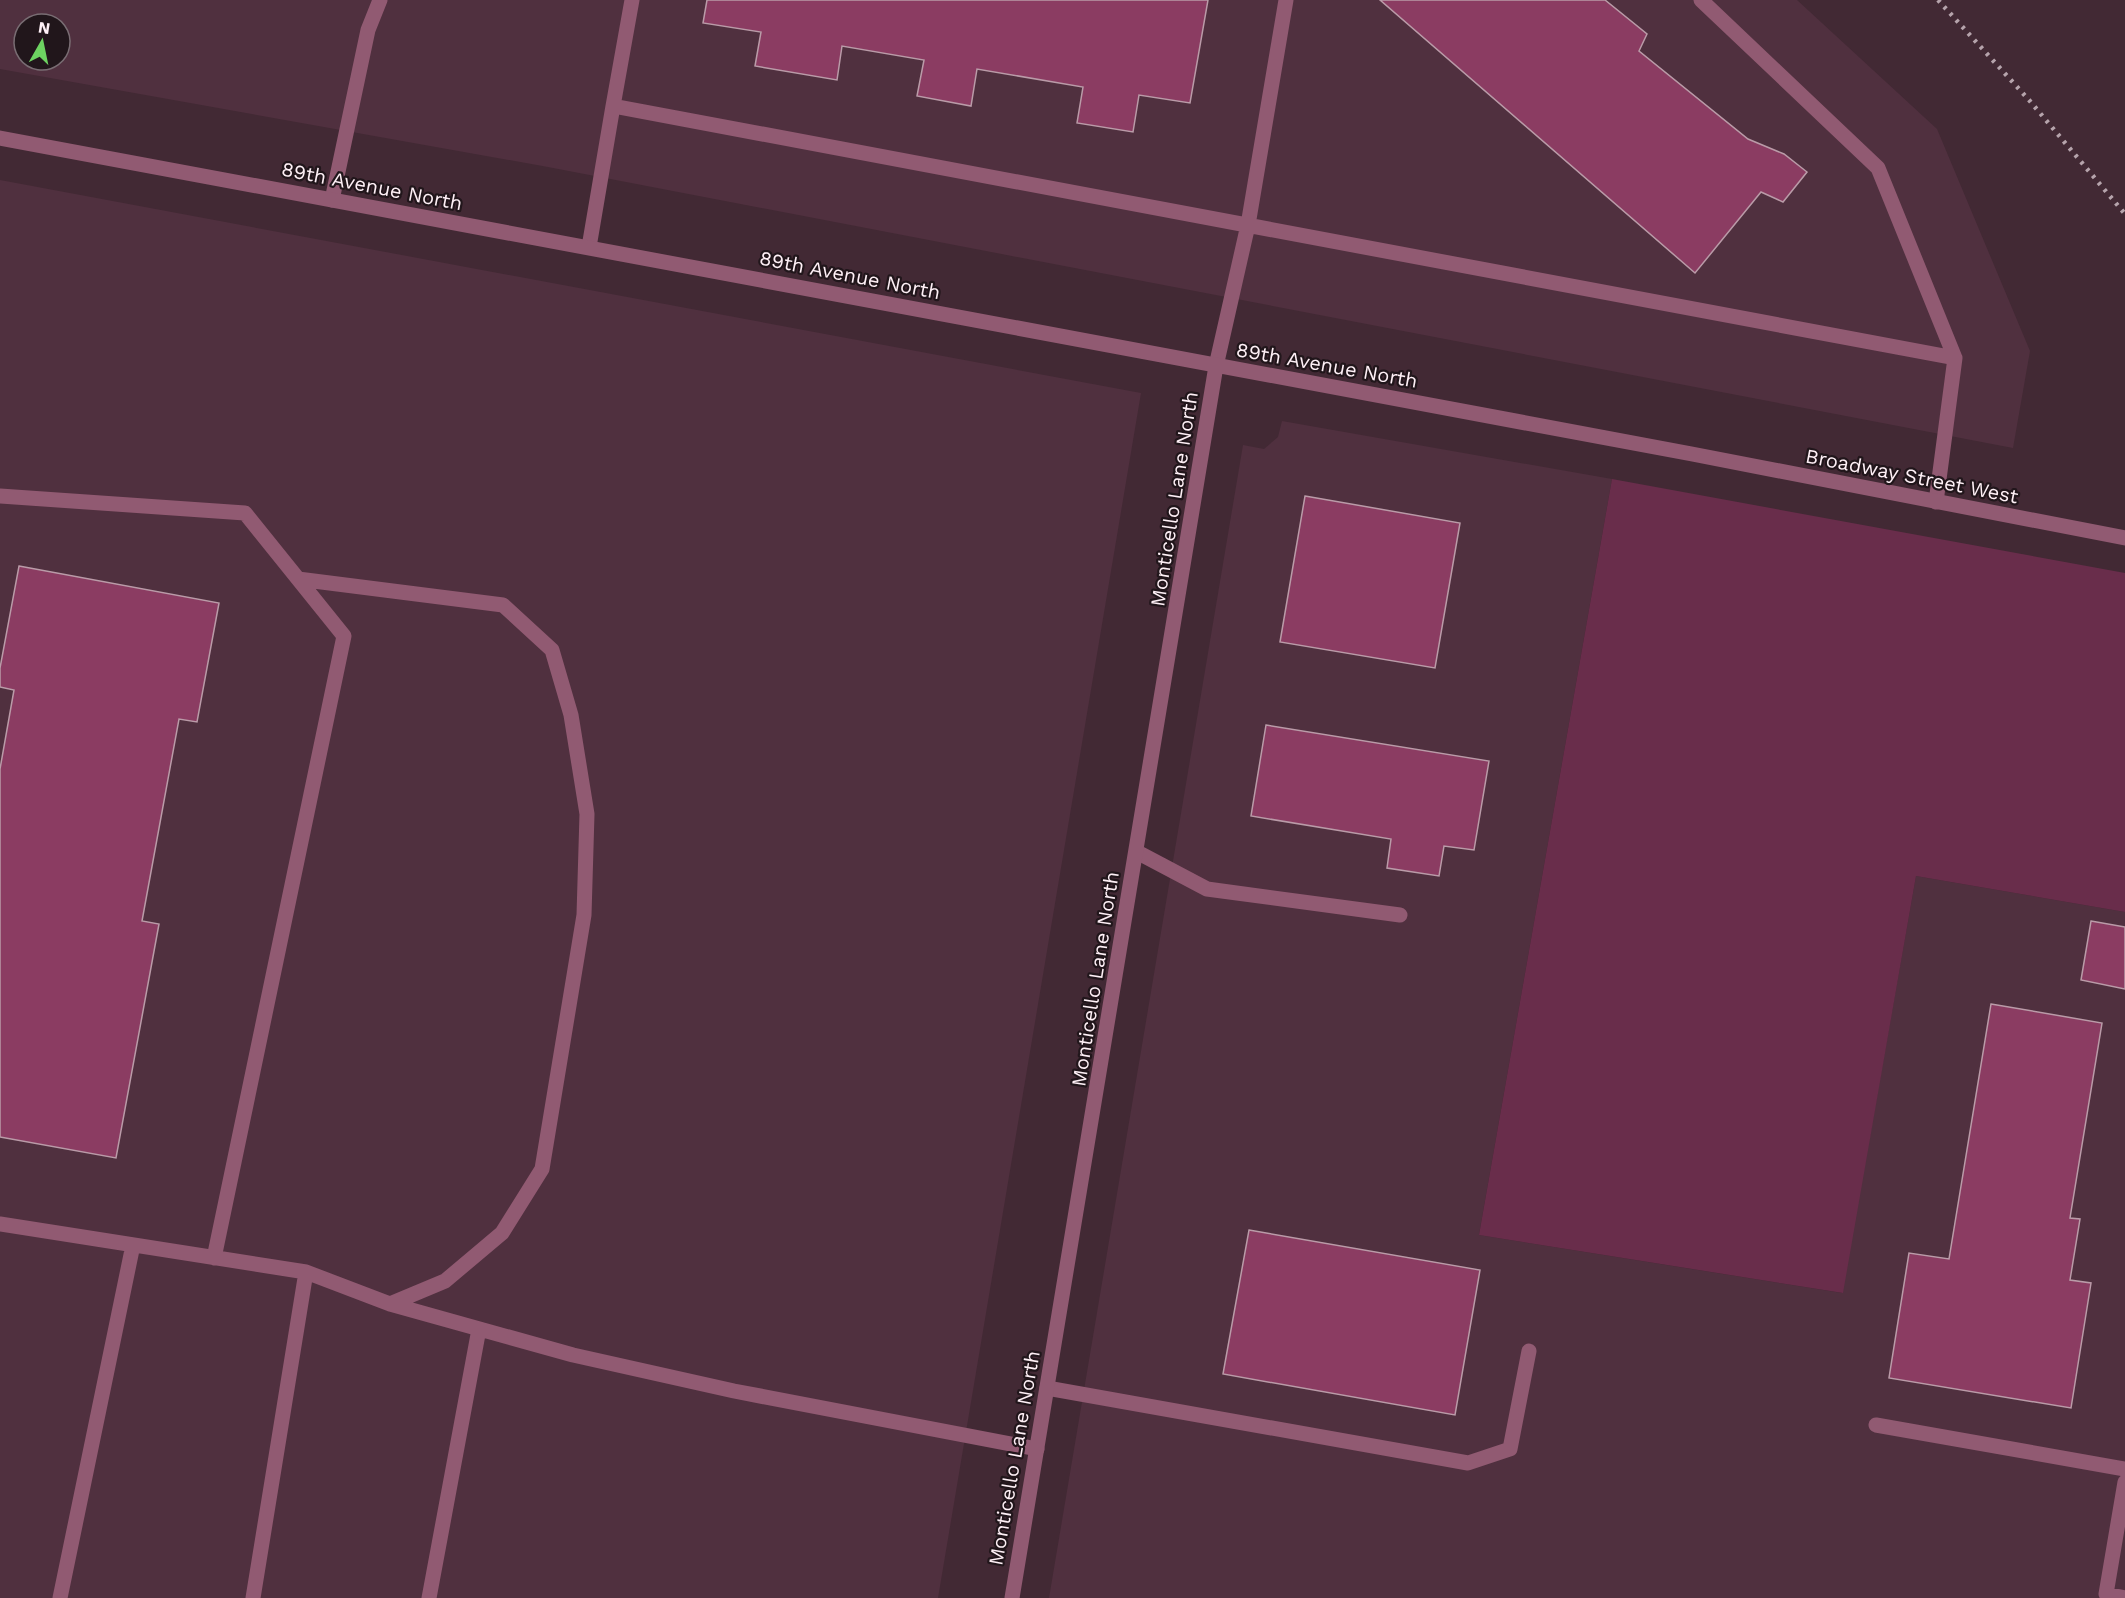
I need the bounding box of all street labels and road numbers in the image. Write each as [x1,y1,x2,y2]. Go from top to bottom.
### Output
street label: 89th Avenue North [279,157,465,215]
street label: 89th Avenue North [757,246,943,304]
street label: 89th Avenue North [1234,337,1420,393]
street label: Monticello Lane North [1145,390,1203,608]
street label: Broadway Street West [1804,444,2021,509]
street label: Monticello Lane North [1066,870,1124,1088]
street label: Monticello Lane North [983,1349,1045,1567]

